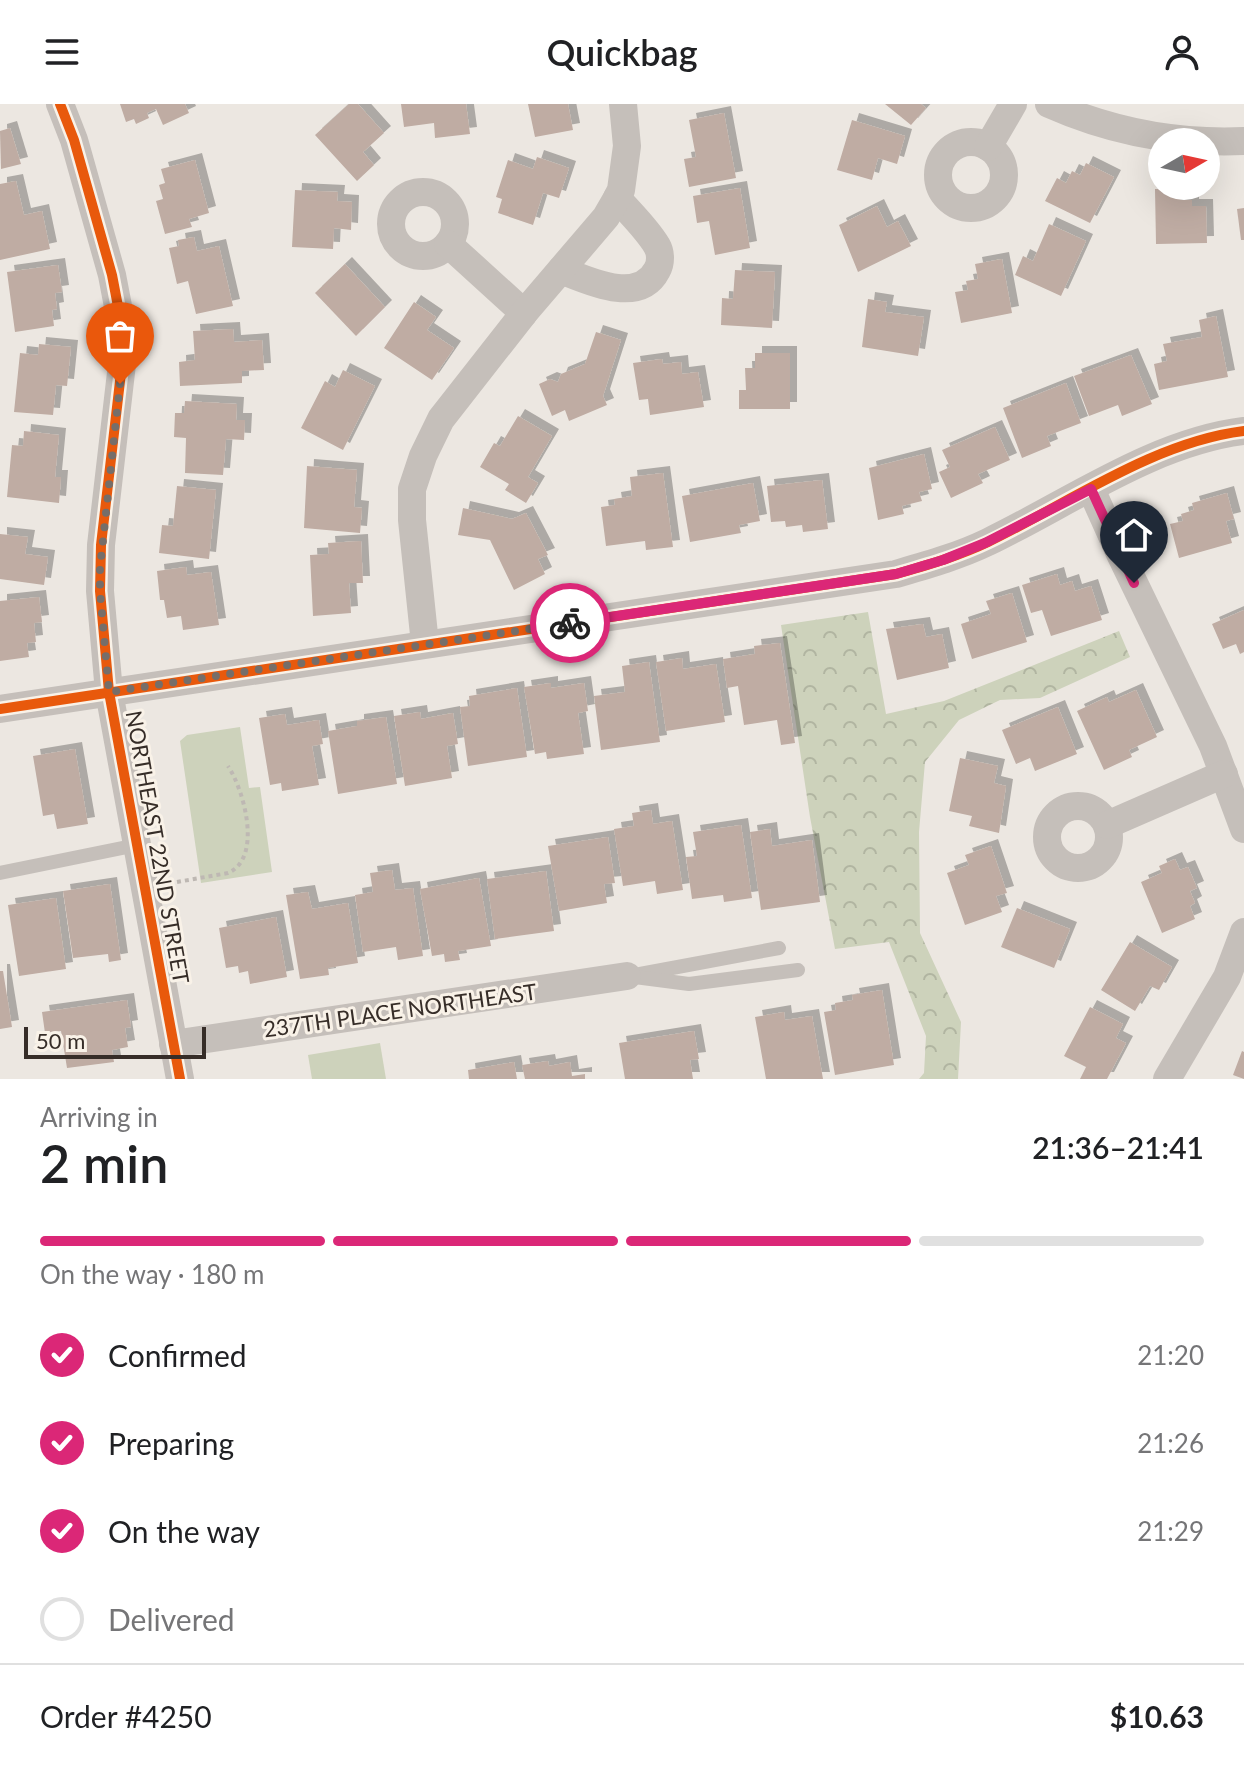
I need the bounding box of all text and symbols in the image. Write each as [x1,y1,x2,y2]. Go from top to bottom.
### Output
icon: menu [40,30,84,74]
text: Quickbag [546,30,698,74]
icon: person [1160,30,1204,74]
north arrow [1148,128,1220,200]
map controls [1148,128,1220,200]
pin [86,302,154,384]
icon: bag [98,314,142,358]
pin [1100,501,1168,583]
icon: home [1112,513,1156,557]
courier [530,583,610,663]
icon: bike [548,601,592,645]
street label: NORTHEAST 22ND STREET [121,708,195,986]
street label: 237TH PLACE NORTHEAST [262,977,538,1043]
scale bar [24,1023,206,1059]
text: 50 m [36,1027,85,1054]
text: Arriving in [40,1101,158,1133]
text: 21:36–21:41 [1032,1129,1204,1165]
text: 2 min [40,1132,168,1194]
text: On the way · 180 m [40,1258,264,1290]
icon: check [40,1333,84,1377]
text: Confirmed [108,1337,247,1373]
text: 21:20 [1137,1339,1204,1371]
icon: check [40,1421,84,1465]
text: Preparing [108,1425,234,1461]
text: 21:26 [1137,1427,1204,1459]
icon: check [40,1509,84,1553]
text: On the way [108,1513,260,1549]
text: 21:29 [1137,1515,1204,1547]
text: Delivered [108,1601,235,1637]
text: Order #4250 [40,1698,212,1734]
text: $10.63 [1110,1698,1204,1734]

